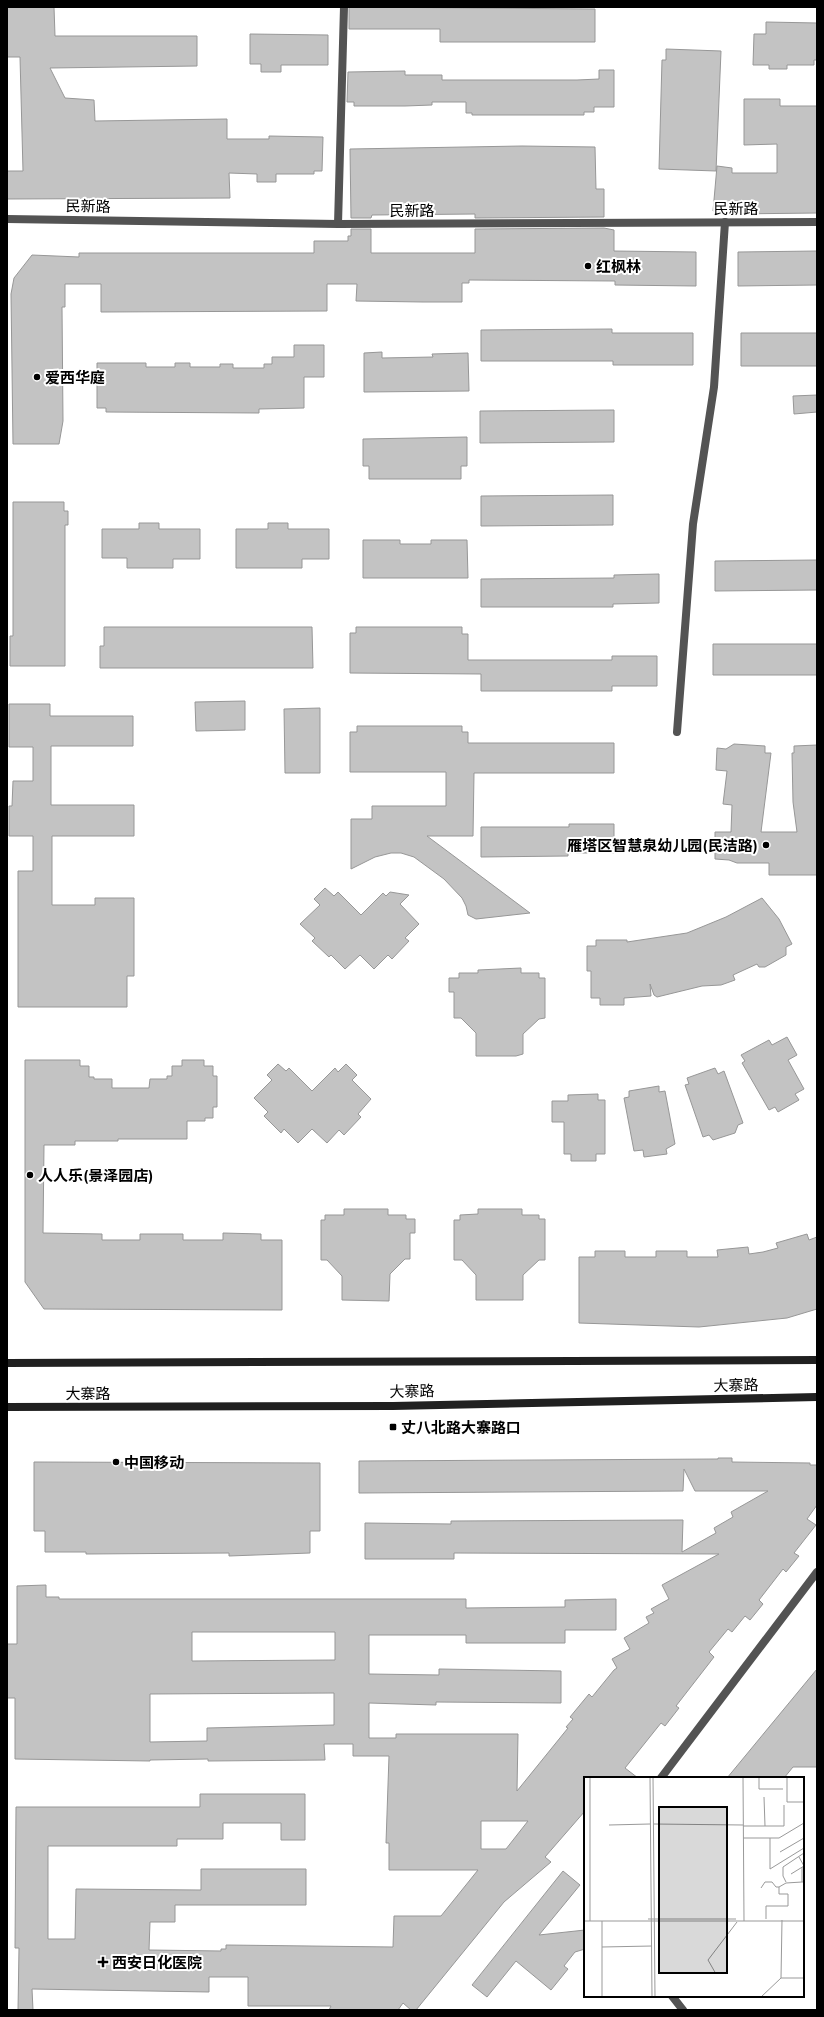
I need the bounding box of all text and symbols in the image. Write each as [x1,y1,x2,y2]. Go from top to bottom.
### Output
street label: 民新路 [65,196,111,216]
street label: 民新路 [713,199,759,218]
street label: 民新路 [389,201,435,220]
place label: 红枫林 [596,257,641,276]
marker: 红枫林 [583,261,593,271]
place label: 爱西华庭 [45,368,105,387]
marker: 爱西华庭 [32,372,42,382]
place label: 雁塔区智慧泉幼儿园(民洁路) [567,836,758,855]
marker: 雁塔区智慧泉幼儿园(民洁路) [761,840,771,850]
place label: 人人乐(景泽园店) [38,1166,154,1185]
marker: 人人乐(景泽园店) [25,1170,35,1180]
street label: 大寨路 [713,1375,759,1395]
street label: 大寨路 [389,1381,435,1401]
street label: 大寨路 [65,1384,111,1403]
place label: 丈八北路大寨路口 [401,1418,521,1437]
marker: 丈八北路大寨路口 [388,1422,398,1432]
place label: 中国移动 [124,1453,184,1472]
marker: 中国移动 [111,1457,121,1467]
inset map [584,1777,804,1997]
place label: 西安日化医院 [112,1953,202,1972]
marker: 西安日化医院 [97,1956,109,1968]

